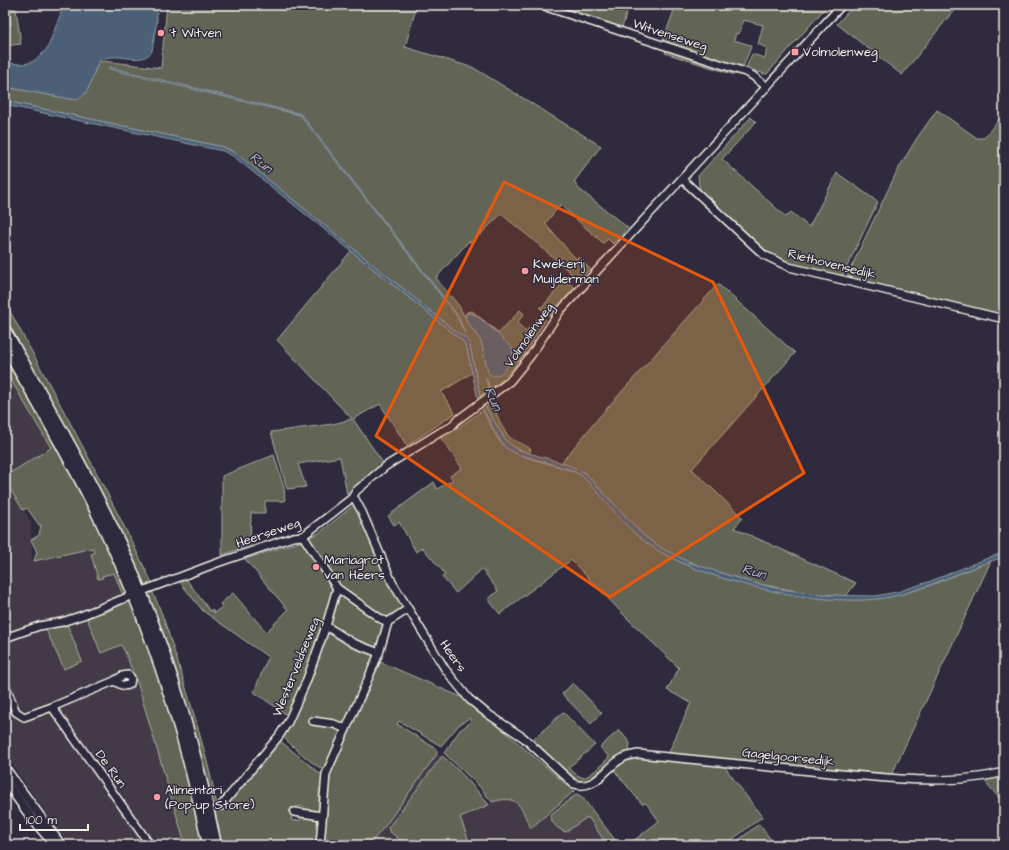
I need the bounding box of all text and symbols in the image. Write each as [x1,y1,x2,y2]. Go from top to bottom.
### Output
street label: Witvenseweg [630,14,710,57]
place label: 't Witven [169,24,222,42]
marker: 't Witven [156,28,166,38]
place label: Volmolenweg [803,43,878,62]
marker: Volmolenweg [790,47,800,57]
water label: Run [245,148,277,179]
street label: Riethovensedijk [786,244,878,284]
place label: Kwekerij Muijderman [533,255,599,288]
marker: Kwekerij Muijderman [520,266,530,276]
street label: Volmolenweg [500,299,559,371]
water label: Run [479,384,507,415]
street label: Heerseweg [233,514,303,553]
place label: Mariagrot van Heers [324,551,385,584]
water label: Run [740,559,769,585]
marker: Mariagrot van Heers [311,562,321,572]
street label: Westerveldseweg [268,614,325,720]
street label: Heers [435,636,471,676]
street label: Gagelgoorsedijk [741,743,835,772]
street label: De Run [91,746,131,792]
place label: Alimentari (Pop-up Store) [165,781,255,814]
marker: Alimentari (Pop-up Store) [152,792,162,802]
scale bar [20,806,88,832]
text: 100 m [26,812,57,829]

